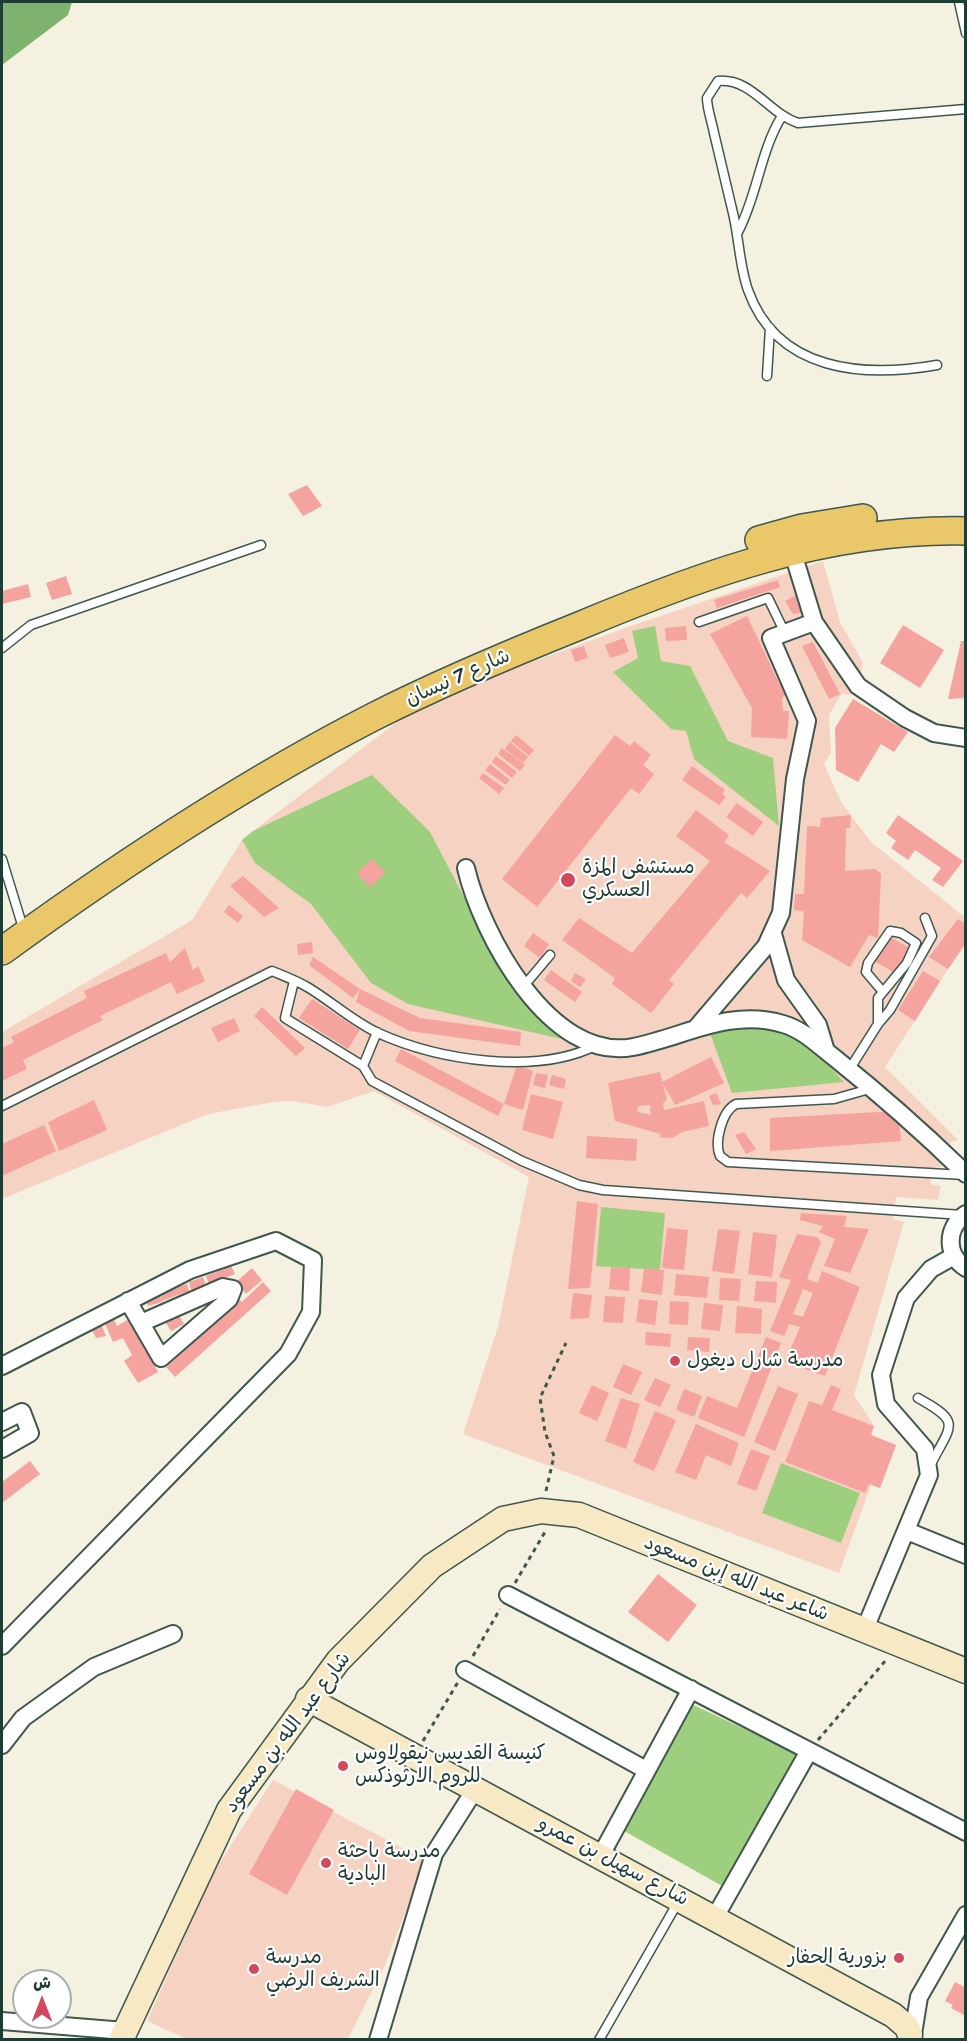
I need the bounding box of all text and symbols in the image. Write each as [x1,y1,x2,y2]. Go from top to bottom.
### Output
street label: شارع 7 نيسان [402,644,514,712]
place label: مستشفى المزة العسكري [582,856,695,903]
marker: مستشفى المزة العسكري [559,871,577,889]
place label: مدرسة شارل ديغول [687,1349,844,1373]
marker: مدرسة شارل ديغول [668,1354,682,1368]
street label: شاعر عبد الله إبن مسعود [640,1531,832,1627]
street label: شارع عبد الله بن مسعود [220,1648,356,1818]
place label: كنيسة القديس نيقولاوس للروم الارثوذكس [355,1742,546,1789]
marker: كنيسة القديس نيقولاوس للروم الارثوذكس [336,1759,350,1773]
street label: شارع سهيل بن عمرو [534,1812,692,1912]
place label: مدرسة باحثة البادية [338,1840,441,1887]
marker: مدرسة باحثة البادية [319,1856,333,1870]
place label: مدرسة الشريف الرضي [266,1946,380,1993]
place label: بزورية الحفار [788,1946,887,1970]
marker: بزورية الحفار [892,1951,906,1965]
marker: مدرسة الشريف الرضي [247,1962,261,1976]
text: ش [33,1968,51,1997]
north arrow [12,1969,72,2029]

